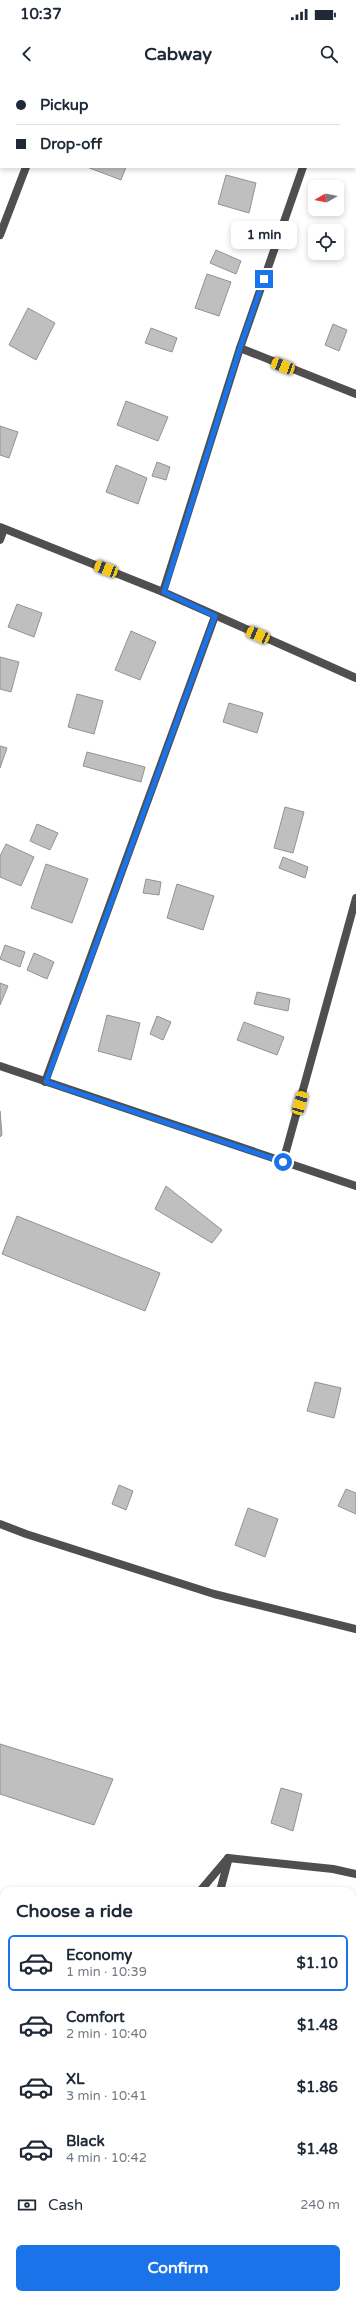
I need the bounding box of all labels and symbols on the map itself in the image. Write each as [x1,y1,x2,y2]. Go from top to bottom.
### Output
north arrow [308,180,344,216]
callout: 1 min [231,221,297,249]
route end [255,270,273,288]
car [270,356,296,376]
car [93,559,119,579]
car [245,625,271,645]
car [291,1090,309,1116]
route start [274,1153,292,1171]

